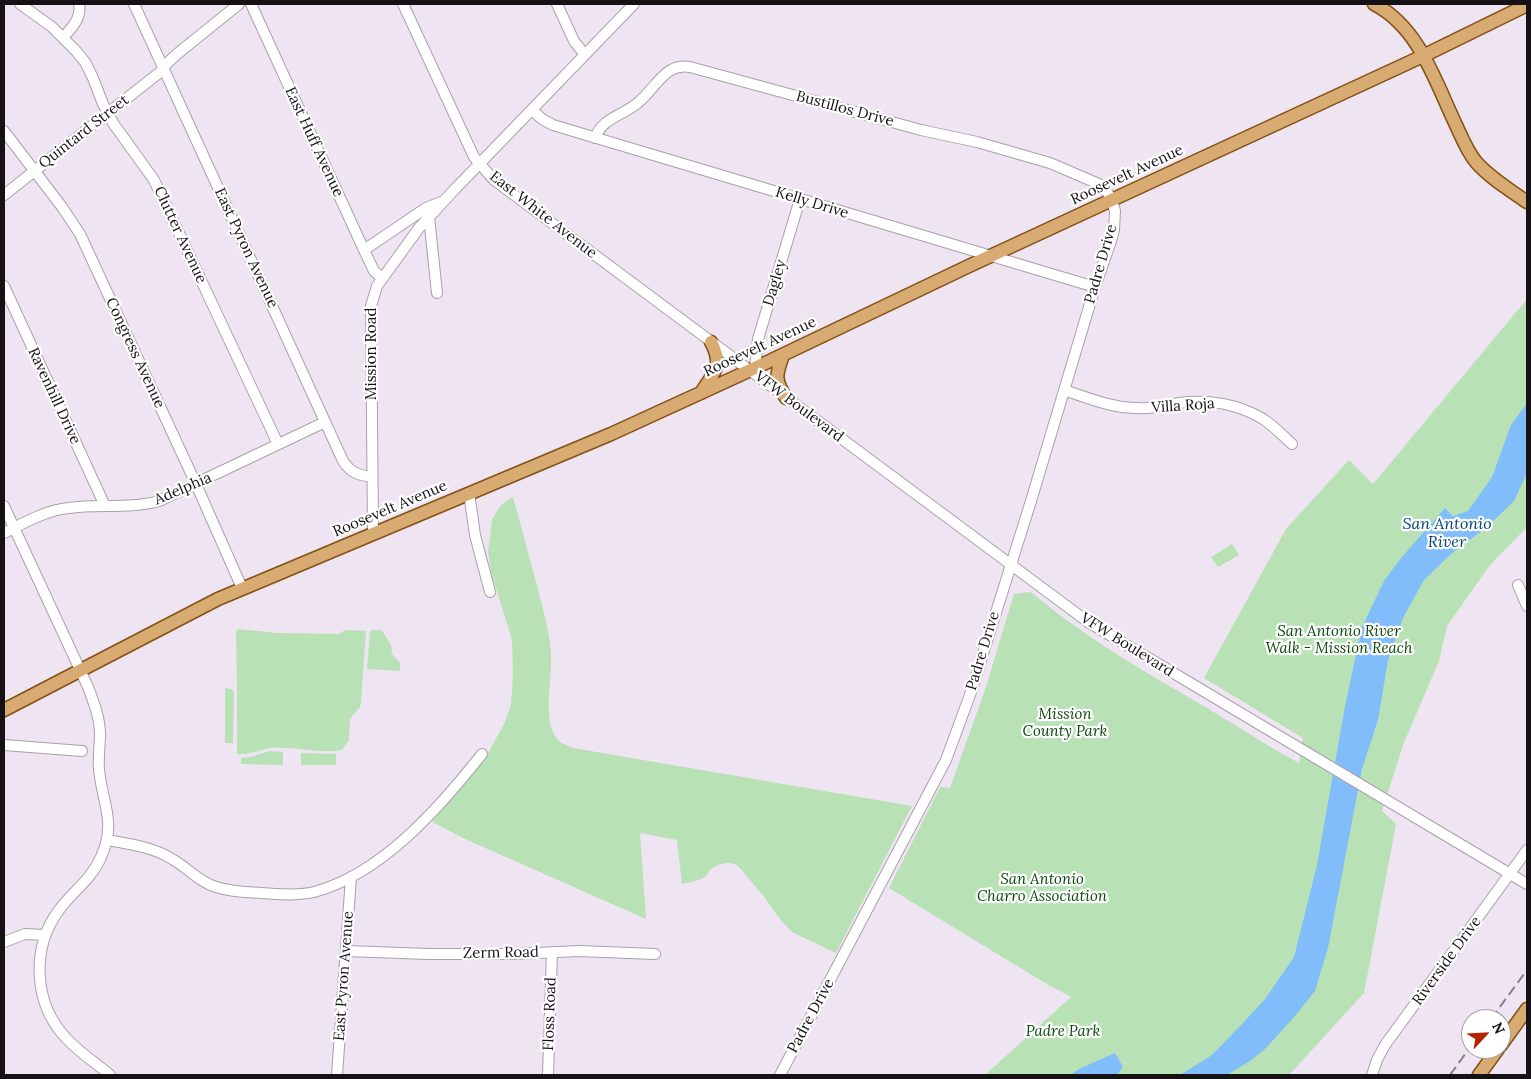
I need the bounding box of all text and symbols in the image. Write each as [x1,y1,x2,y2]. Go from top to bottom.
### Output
street label: East Huff Avenue [281,84,347,200]
street label: Bustillos Drive [794,87,896,131]
street label: Quintard Street [35,91,133,173]
street label: Roosevelt Avenue [1068,141,1186,209]
street label: East White Avenue [486,168,600,262]
street label: Kelly Drive [773,183,851,223]
street label: Clutter Avenue [150,184,210,286]
street label: East Pyron Avenue [210,185,282,311]
street label: Padre Drive [1081,222,1121,306]
street label: Dagley [759,258,791,308]
street label: Congress Avenue [102,295,168,411]
street label: Mission Road [363,308,381,400]
street label: Roosevelt Avenue [701,313,819,381]
street label: Ravenhill Drive [24,345,84,447]
street label: VFW Boulevard [751,368,847,446]
street label: Villa Roja [1151,395,1215,417]
street label: Adelphia [152,469,214,509]
street label: Roosevelt Avenue [330,477,450,541]
water label: San Antonio River [1402,514,1492,552]
street label: Padre Drive [962,609,1004,693]
street label: VFW Boulevard [1077,609,1177,681]
park label: San Antonio River Walk - Mission Reach [1266,623,1412,658]
park label: Mission County Park [1023,706,1107,741]
park label: San Antonio Charro Association [977,871,1107,906]
street label: East Pyron Avenue [330,910,358,1042]
street label: Riverside Drive [1409,913,1485,1009]
street label: Zerm Road [463,943,539,963]
street label: Padre Drive [784,976,838,1056]
street label: Floss Road [540,977,560,1051]
north arrow [1461,1009,1511,1059]
text: N [1488,1019,1509,1037]
park label: Padre Park [1026,1023,1100,1041]

